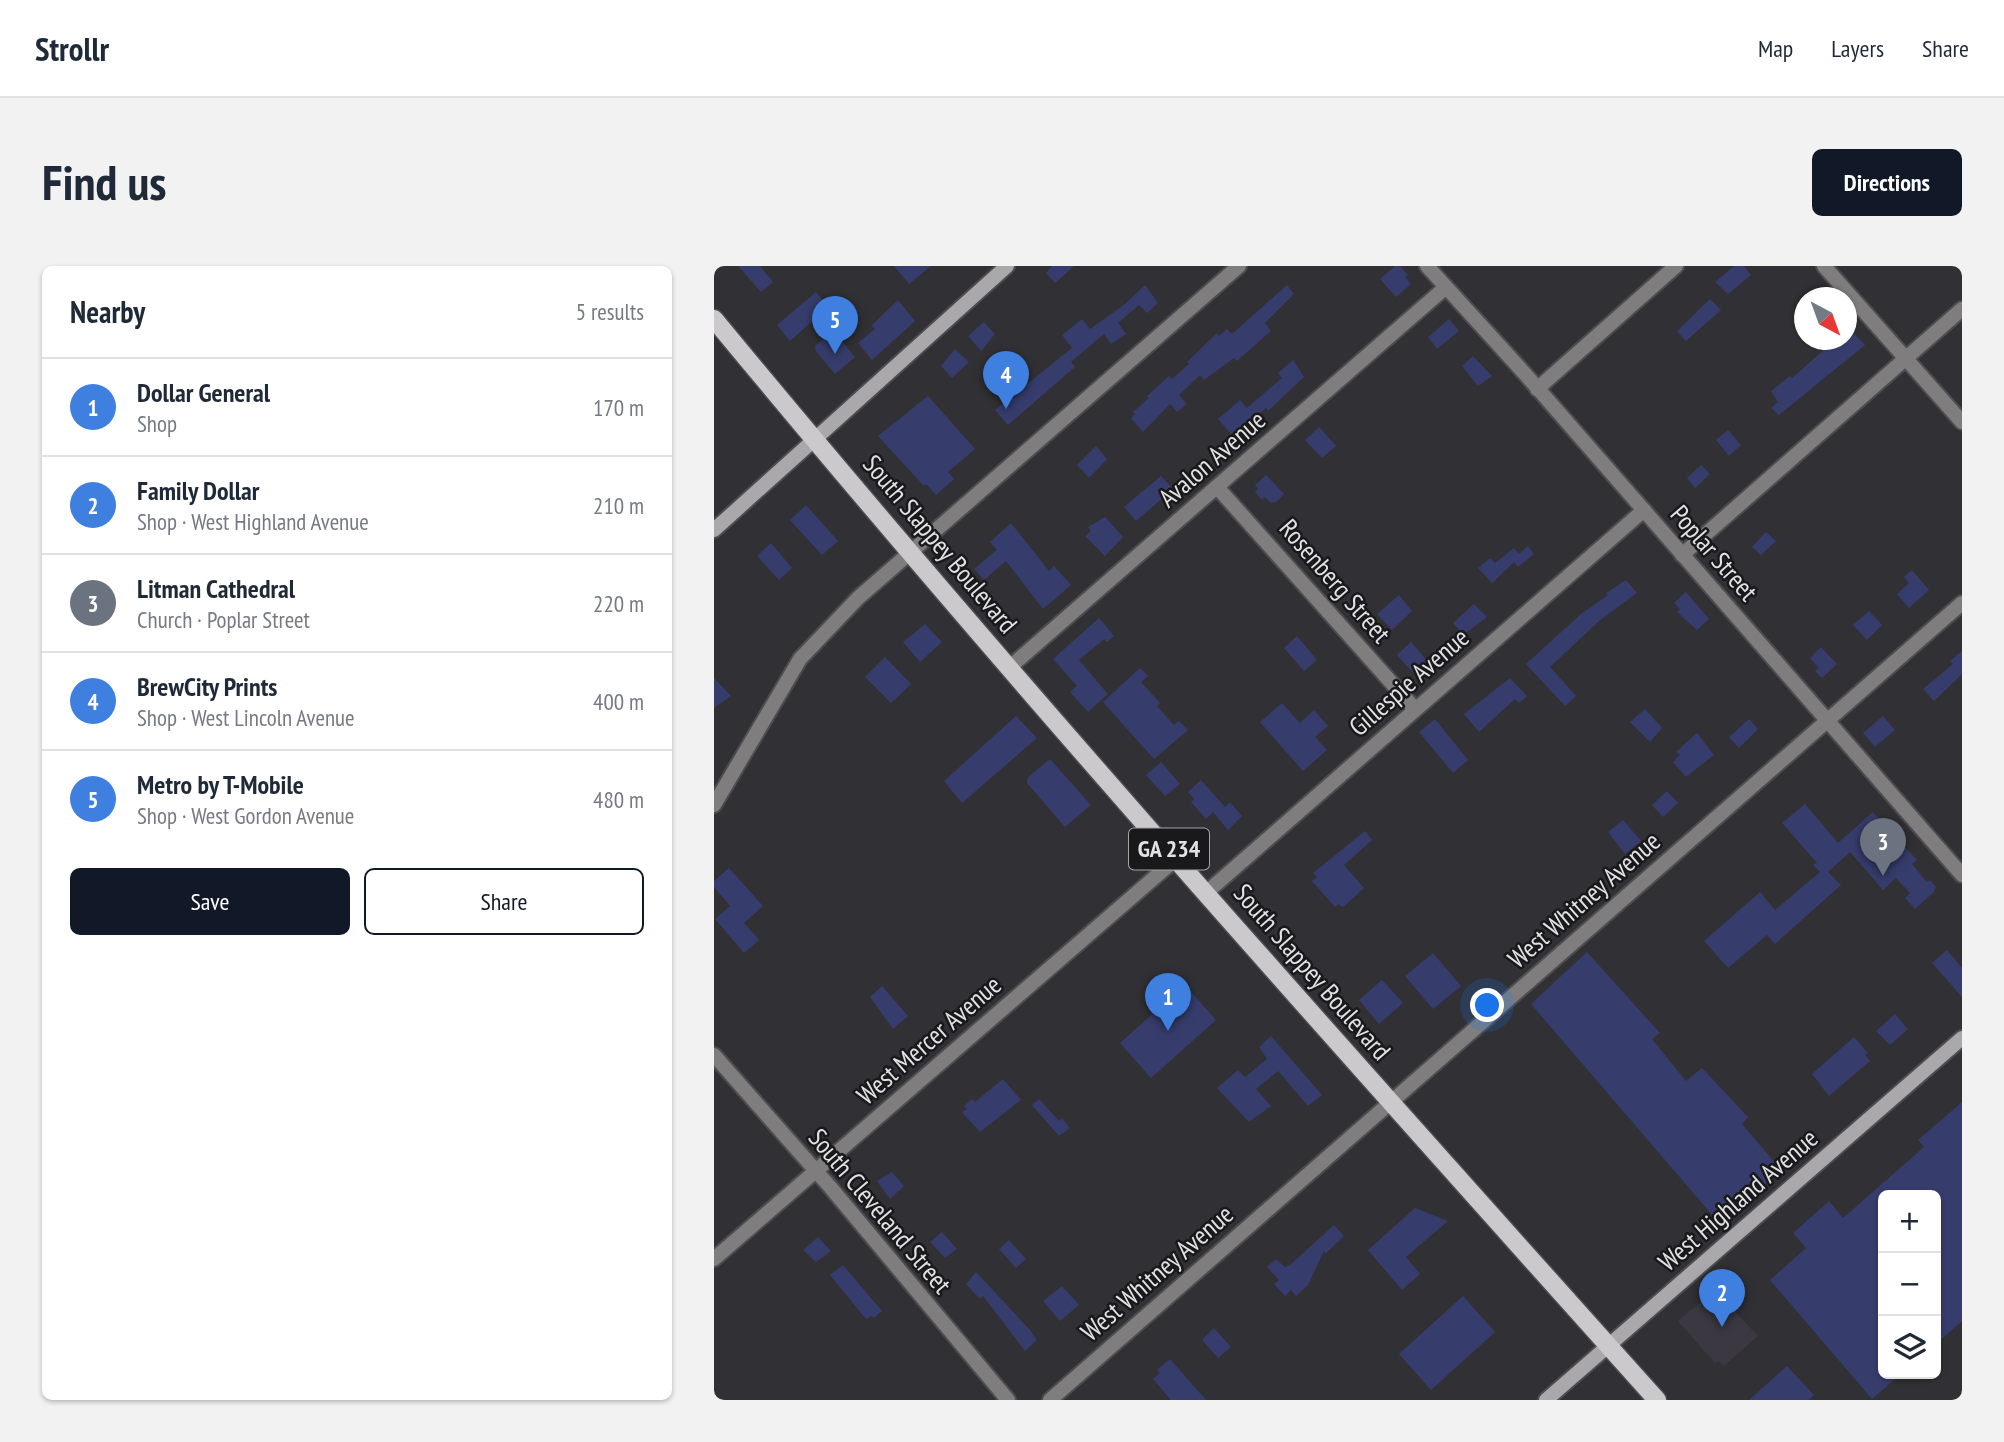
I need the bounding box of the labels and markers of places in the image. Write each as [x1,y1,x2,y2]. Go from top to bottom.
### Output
pin: 5 [812,296,858,354]
pin: 4 [983,351,1029,409]
pin: 3 [1860,818,1906,876]
pin: 1 [1145,973,1191,1031]
pin: 2 [1699,1269,1745,1327]

